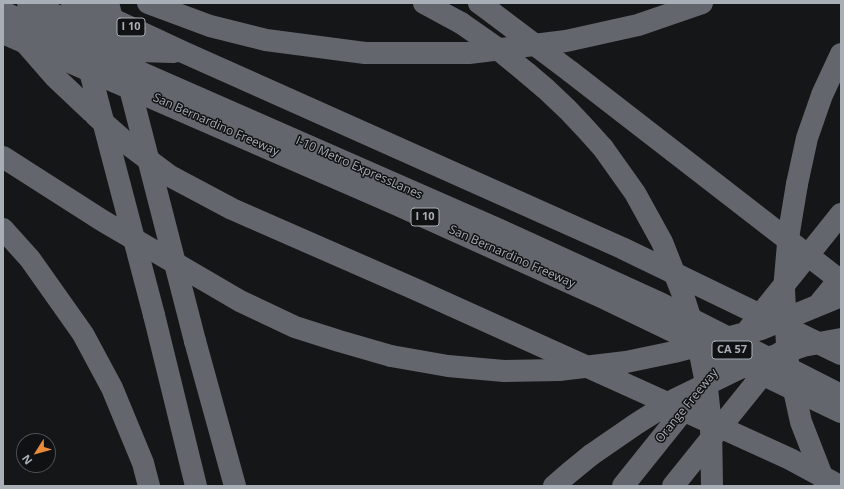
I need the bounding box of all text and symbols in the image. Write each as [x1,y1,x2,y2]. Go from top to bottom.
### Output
road number: I 10 [117,18,145,36]
street label: San Bernardino Freeway [151,91,281,159]
street label: I-10 Metro ExpressLanes [293,134,425,202]
road number: I 10 [411,208,439,226]
street label: San Bernardino Freeway [447,223,577,291]
road number: CA 57 [712,341,752,359]
street label: Orange Freeway [653,366,721,446]
north arrow [16,433,56,473]
text: N [18,452,36,468]

